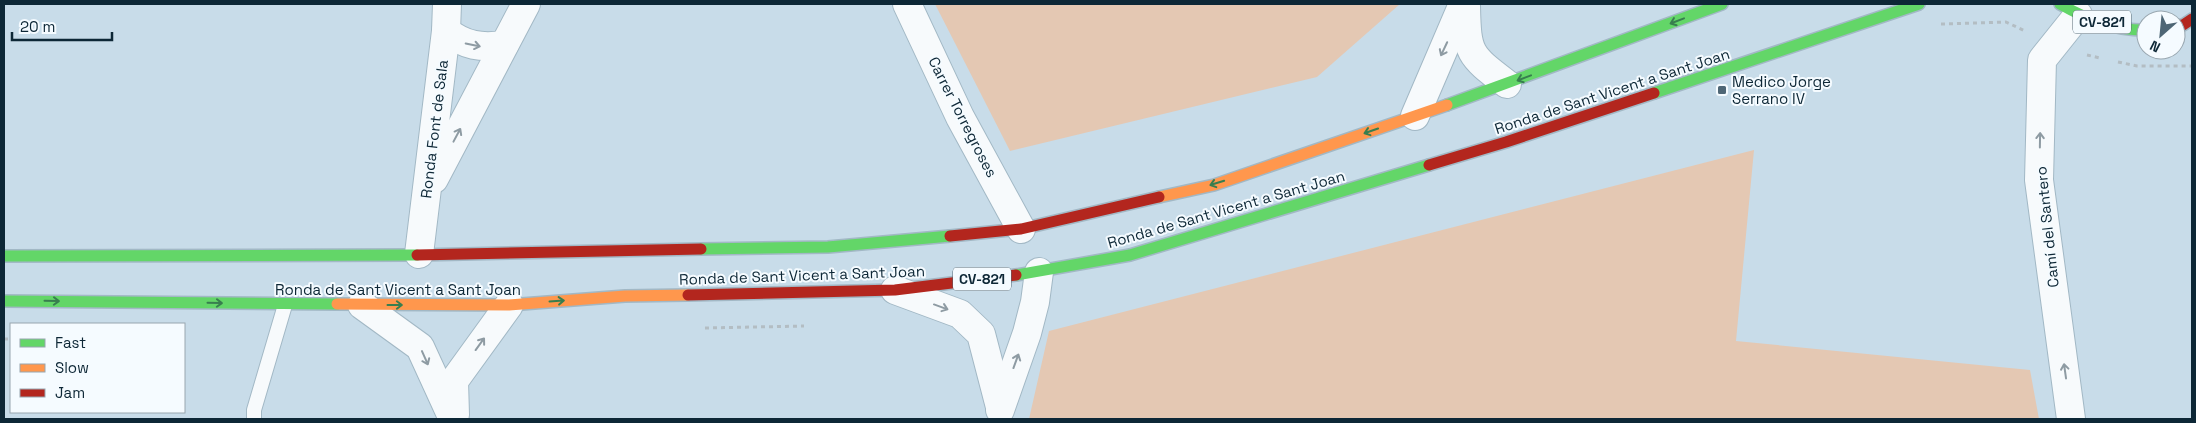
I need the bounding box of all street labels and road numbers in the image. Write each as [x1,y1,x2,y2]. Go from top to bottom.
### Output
road number: CV-821 [2073,11,2131,34]
street label: Ronda de Sant Vicent a Sant Joan [1492,44,1732,138]
street label: Carrer Torregroses [924,54,1002,181]
street label: Ronda Font de Sala [416,58,452,199]
street label: Camí del Santero [2031,165,2063,289]
street label: Ronda de Sant Vicent a Sant Joan [1105,166,1347,252]
street label: Ronda de Sant Vicent a Sant Joan [679,261,925,289]
road number: CV-821 [953,268,1011,290]
street label: Ronda de Sant Vicent a Sant Joan [275,280,521,299]

